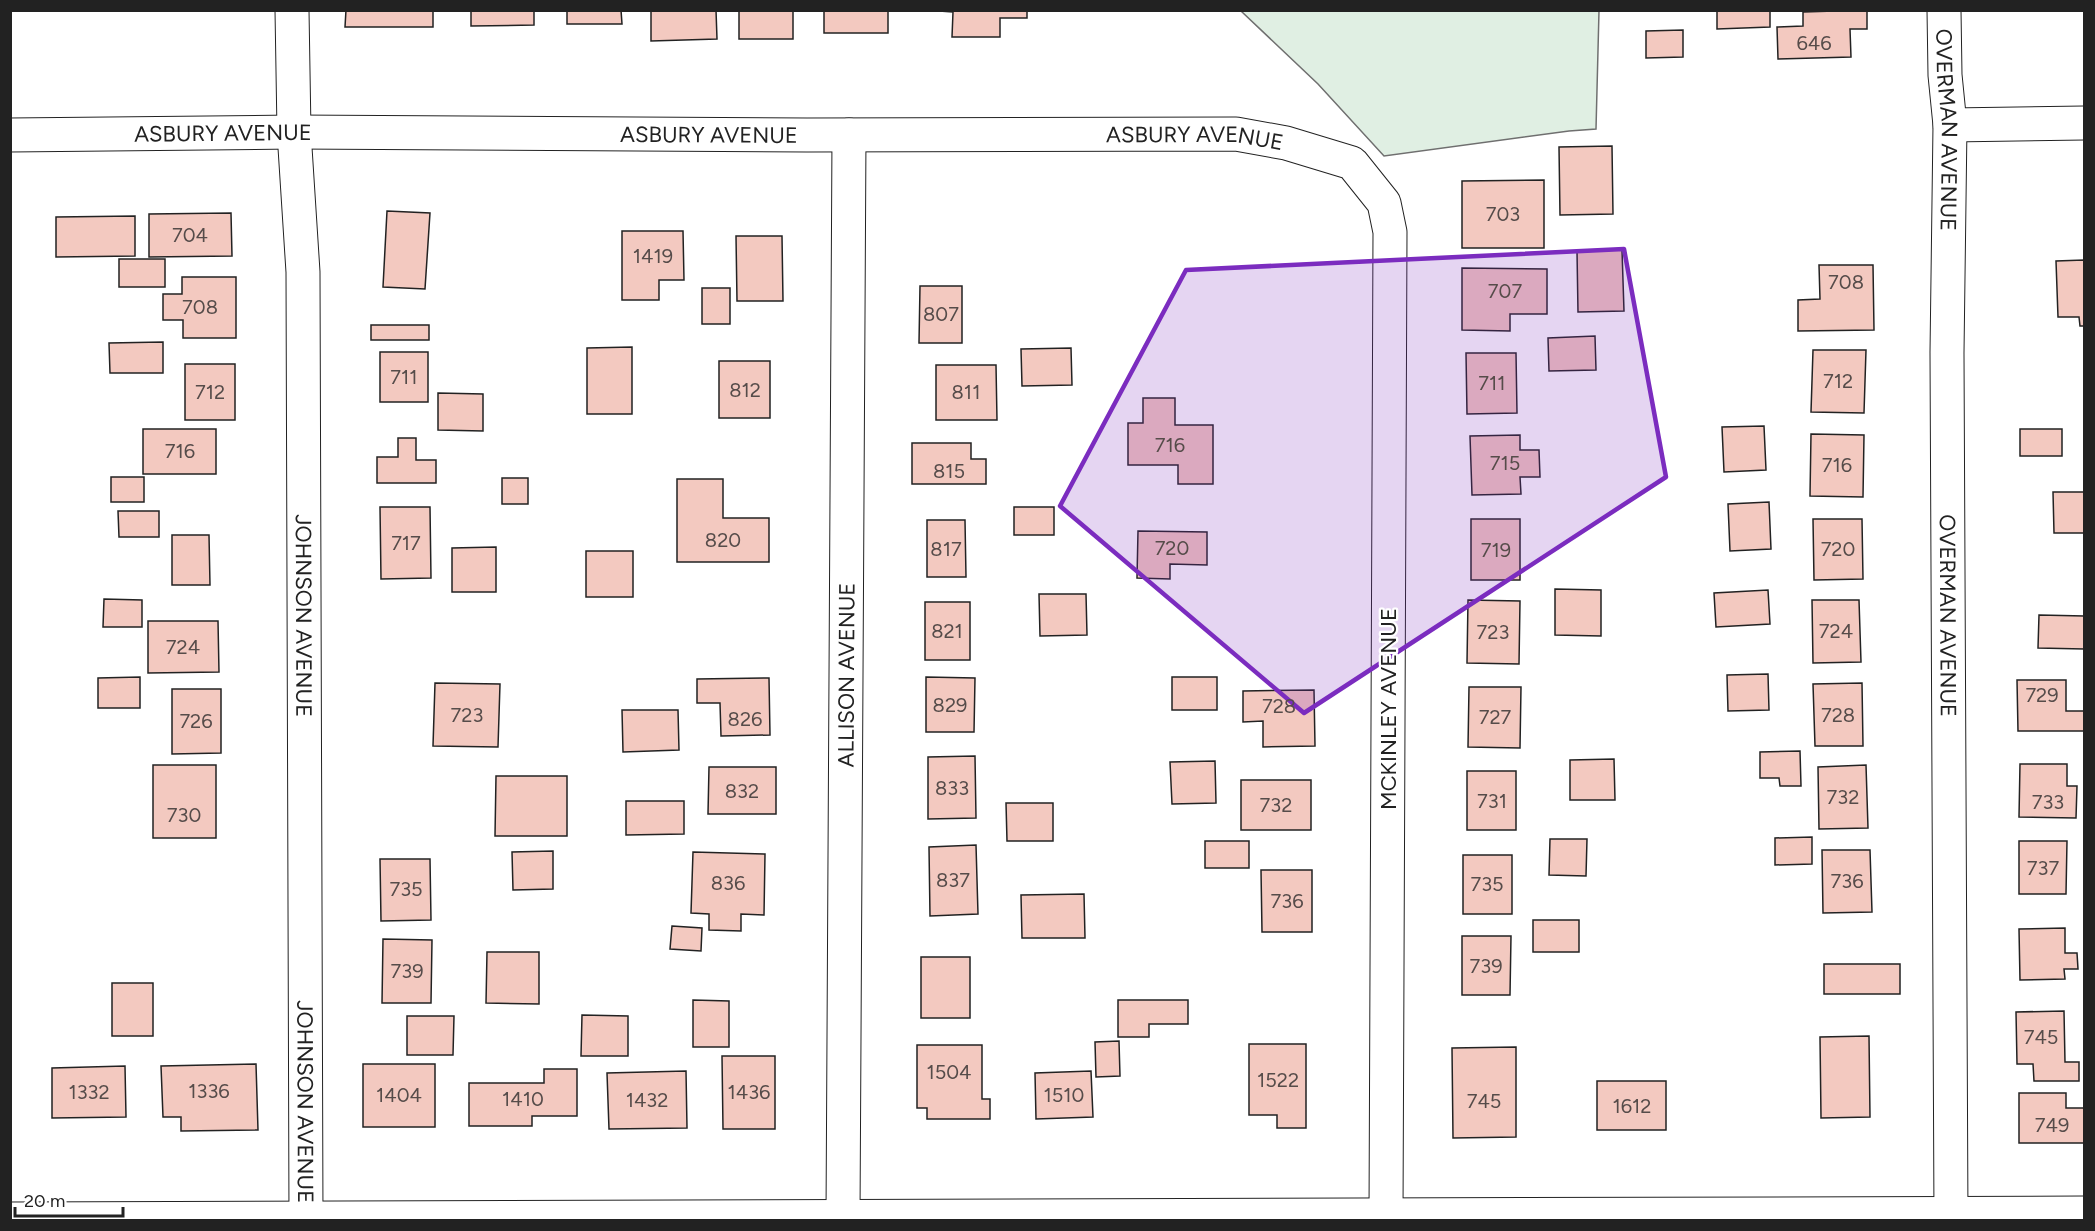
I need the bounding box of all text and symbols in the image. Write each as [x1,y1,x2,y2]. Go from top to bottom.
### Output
street label: OVERMAN AVENUE [1931,28,1964,231]
house number: 646 [1796,31,1832,55]
street label: ASBURY AVENUE [134,118,312,147]
street label: ASBURY AVENUE [620,120,798,148]
street label: ASBURY AVENUE [1106,120,1286,156]
house number: 703 [1486,202,1520,226]
house number: 704 [172,223,208,247]
house number: 1419 [633,244,673,268]
house number: 708 [1828,270,1864,294]
house number: 707 [1488,279,1522,303]
house number: 708 [182,295,218,319]
house number: 807 [923,302,959,326]
house number: 711 [390,365,418,389]
house number: 712 [1823,369,1853,393]
house number: 711 [1478,371,1506,395]
house number: 812 [729,378,761,402]
house number: 712 [195,380,225,404]
house number: 811 [952,380,980,404]
house number: 716 [1155,433,1185,457]
house number: 716 [165,439,195,463]
house number: 715 [1490,451,1520,475]
house number: 716 [1822,453,1852,477]
house number: 815 [933,459,965,483]
street label: JOHNSON AVENUE [290,514,318,717]
street label: OVERMAN AVENUE [1934,514,1962,717]
house number: 820 [705,528,741,552]
house number: 717 [391,531,421,555]
house number: 720 [1155,536,1189,560]
house number: 817 [930,537,962,561]
house number: 720 [1821,537,1855,561]
house number: 719 [1481,538,1511,562]
street label: ALLISON AVENUE [832,583,860,767]
street label: MCKINLEY AVENUE [1375,608,1402,810]
house number: 821 [931,619,963,643]
house number: 724 [1819,619,1853,643]
house number: 723 [1477,620,1509,644]
house number: 724 [166,635,200,659]
house number: 729 [2025,683,2059,707]
house number: 829 [933,693,967,717]
house number: 728 [1262,694,1296,718]
house number: 723 [451,703,483,727]
house number: 728 [1821,703,1855,727]
house number: 727 [1479,705,1512,729]
house number: 826 [728,707,762,731]
house number: 726 [179,709,213,733]
house number: 833 [935,776,969,800]
house number: 832 [725,779,759,803]
house number: 732 [1827,785,1859,809]
house number: 731 [1477,789,1507,813]
house number: 733 [2032,790,2064,814]
house number: 732 [1260,793,1292,817]
house number: 730 [167,803,201,827]
house number: 737 [2027,856,2059,880]
house number: 837 [936,868,970,892]
house number: 736 [1831,869,1863,893]
house number: 836 [711,871,745,895]
house number: 735 [1470,872,1504,896]
house number: 735 [389,877,423,901]
house number: 736 [1271,889,1303,913]
house number: 739 [1470,954,1502,978]
house number: 739 [391,959,423,983]
street label: JOHNSON AVENUE [292,1000,319,1203]
house number: 745 [2024,1025,2058,1049]
house number: 1504 [927,1060,972,1084]
house number: 1522 [1257,1068,1299,1092]
house number: 1336 [188,1079,230,1103]
house number: 1332 [68,1080,110,1104]
house number: 1436 [728,1080,770,1104]
house number: 1404 [376,1083,422,1107]
house number: 1510 [1044,1083,1084,1107]
house number: 1410 [502,1087,544,1111]
house number: 1432 [626,1088,668,1112]
house number: 745 [1467,1089,1501,1113]
house number: 1612 [1612,1094,1652,1118]
house number: 749 [2035,1113,2069,1137]
scale bar [15,1180,123,1218]
text: 20 m [24,1190,65,1212]

